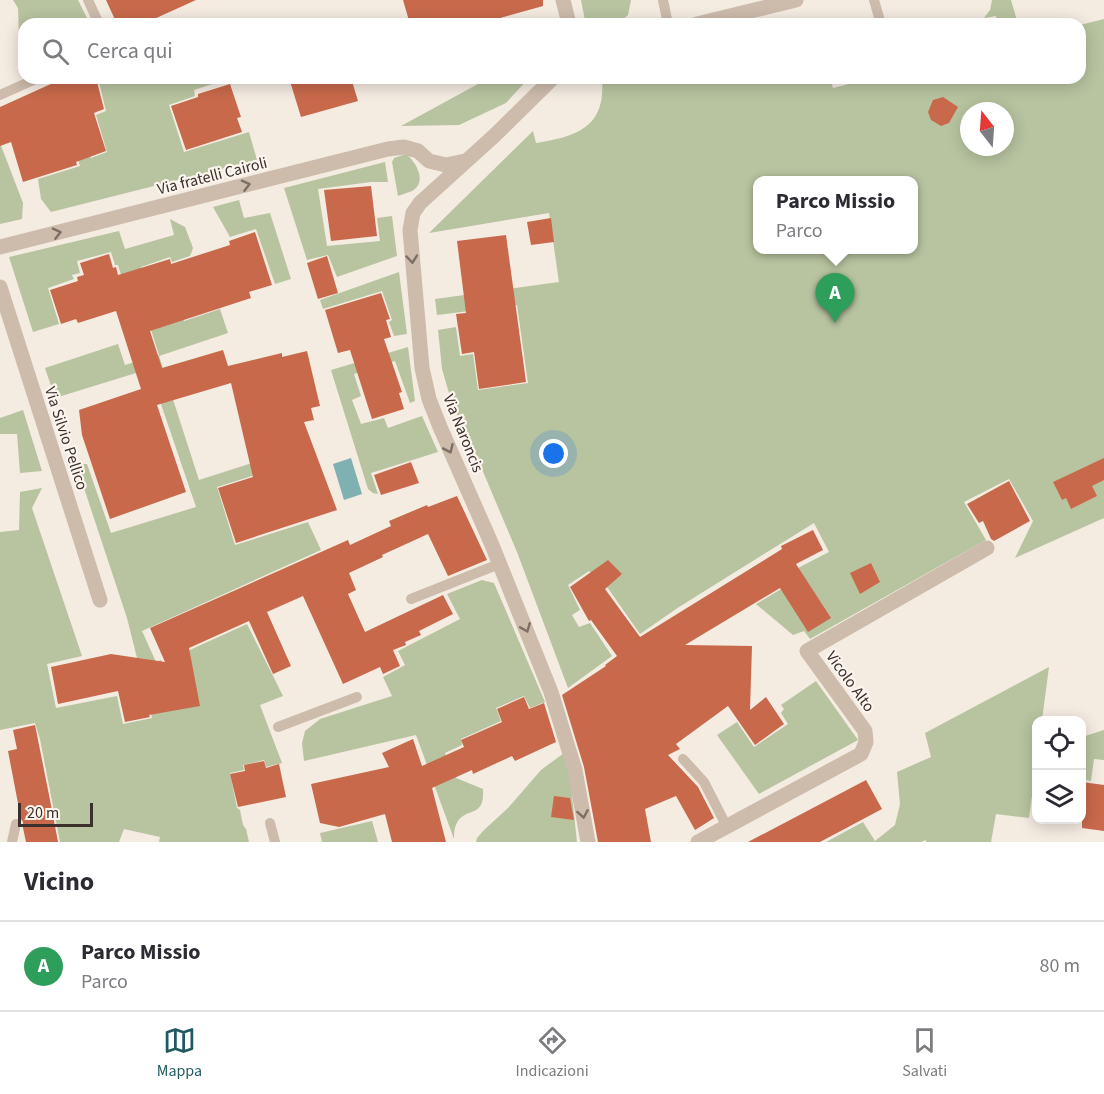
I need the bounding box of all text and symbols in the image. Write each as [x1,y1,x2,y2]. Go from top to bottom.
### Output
search box [18,18,1086,84]
icon: search [39,35,72,68]
text: Cerca qui [87,35,173,67]
north arrow [960,102,1014,156]
street label: Via fratelli Cairoli [155,152,270,200]
popup [753,176,918,254]
one-way arrow [241,179,251,192]
text: Parco Missio [776,185,895,217]
text: Parco [776,217,823,245]
one-way arrow [52,227,62,240]
one-way arrow [405,254,418,263]
pin: A [816,274,854,323]
street label: Via Silvio Pellico [39,384,93,493]
street label: Via Naroncis [437,391,489,476]
your location [539,439,568,468]
one-way arrow [442,442,454,453]
one-way arrow [519,622,531,633]
street label: Vicolo Alto [821,647,880,717]
map controls [1032,716,1086,824]
button: locate [1032,716,1086,770]
button: layers [1032,770,1086,824]
scale bar [18,800,93,828]
text: 20 m [27,802,59,824]
one-way arrow [576,808,589,818]
text: Vicino [24,863,94,900]
text: Parco Missio [81,936,200,968]
text: A [38,952,49,980]
text: 80 m [1040,952,1080,980]
text: Parco [81,968,128,996]
tab: Mappa [157,1024,202,1082]
tab: Indicazioni [516,1024,589,1082]
tab: Salvati [902,1024,947,1082]

